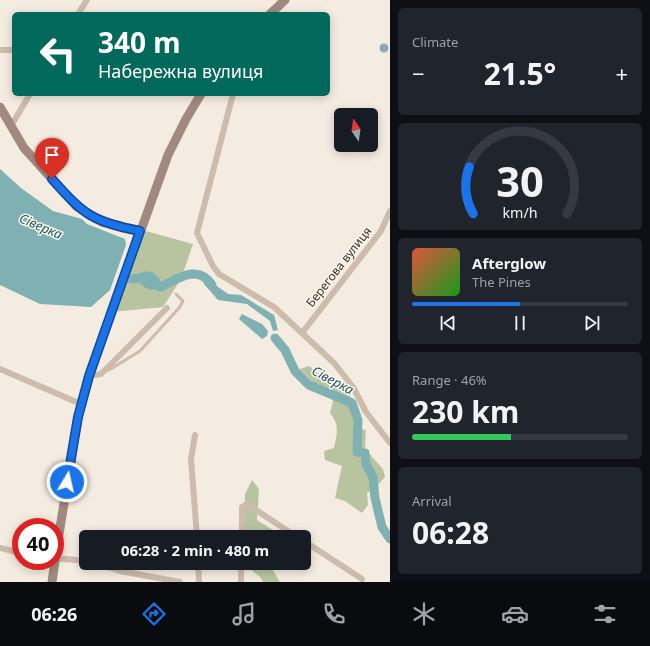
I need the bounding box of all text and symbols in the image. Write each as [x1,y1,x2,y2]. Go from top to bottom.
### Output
text: 340 m [98,23,181,61]
icon: left [32,28,84,80]
text: Climate [412,33,458,51]
text: 21.5° [484,53,556,94]
text: − [412,58,425,88]
text: + [615,58,628,88]
text: Набережна вулиця [98,59,263,83]
north arrow [334,108,378,152]
map controls [334,108,378,152]
pin [35,138,69,179]
icon: arrive [41,144,63,166]
text: 30 [496,153,544,209]
text: km/h [502,203,538,222]
water label: Сіверка [17,209,66,243]
street label: Берегова вулиця [302,223,375,310]
text: Afterglow [472,253,546,273]
text: The Pines [472,273,531,291]
icon: previous [437,312,459,334]
icon: pause [509,312,531,334]
icon: next [581,312,603,334]
water label: Сіверка [309,361,358,399]
text: Range · 46% [412,371,487,389]
text: 230 km [412,391,519,432]
position arrow [46,461,88,503]
text: Arrival [412,492,452,510]
text: 06:28 [412,512,489,553]
speed limit sign: 40 [12,518,64,570]
text: 06:28 · 2 min · 480 m [121,540,269,560]
icon: directions [140,600,168,628]
icon: music [230,600,258,628]
icon: phone [320,600,348,628]
icon: climate [410,600,438,628]
icon: car [501,600,529,628]
icon: filters [591,600,619,628]
text: 06:26 [31,602,77,626]

